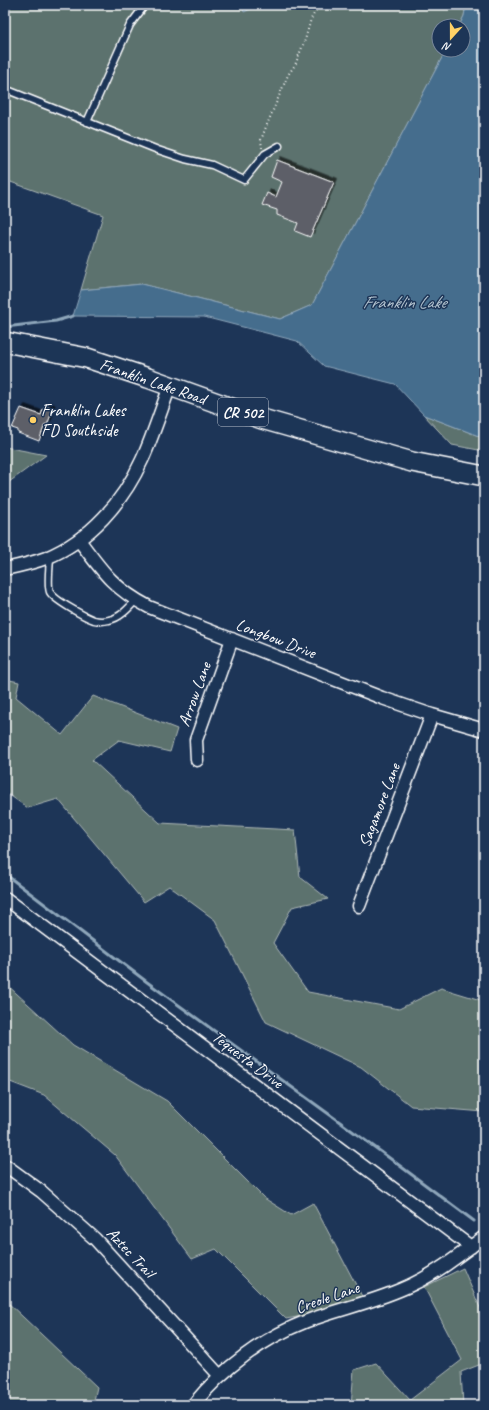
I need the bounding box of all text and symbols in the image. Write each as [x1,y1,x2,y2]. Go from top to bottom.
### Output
north arrow [431,18,471,58]
text: N [440,39,453,55]
water label: Franklin Lake [362,291,449,313]
street label: Franklin Lake Road [97,353,211,410]
road number: CR 502 [218,398,268,426]
place label: Franklin Lakes FD Southside [41,400,128,441]
marker: Franklin Lakes FD Southside [28,415,38,425]
street label: Longbow Drive [233,614,320,664]
street label: Arrow Lane [173,658,216,729]
street label: Sagamore Lane [354,759,406,850]
street label: Tequesta Drive [208,1026,289,1094]
street label: Aztec Trail [102,1223,161,1284]
street label: Creole Lane [293,1276,363,1318]

